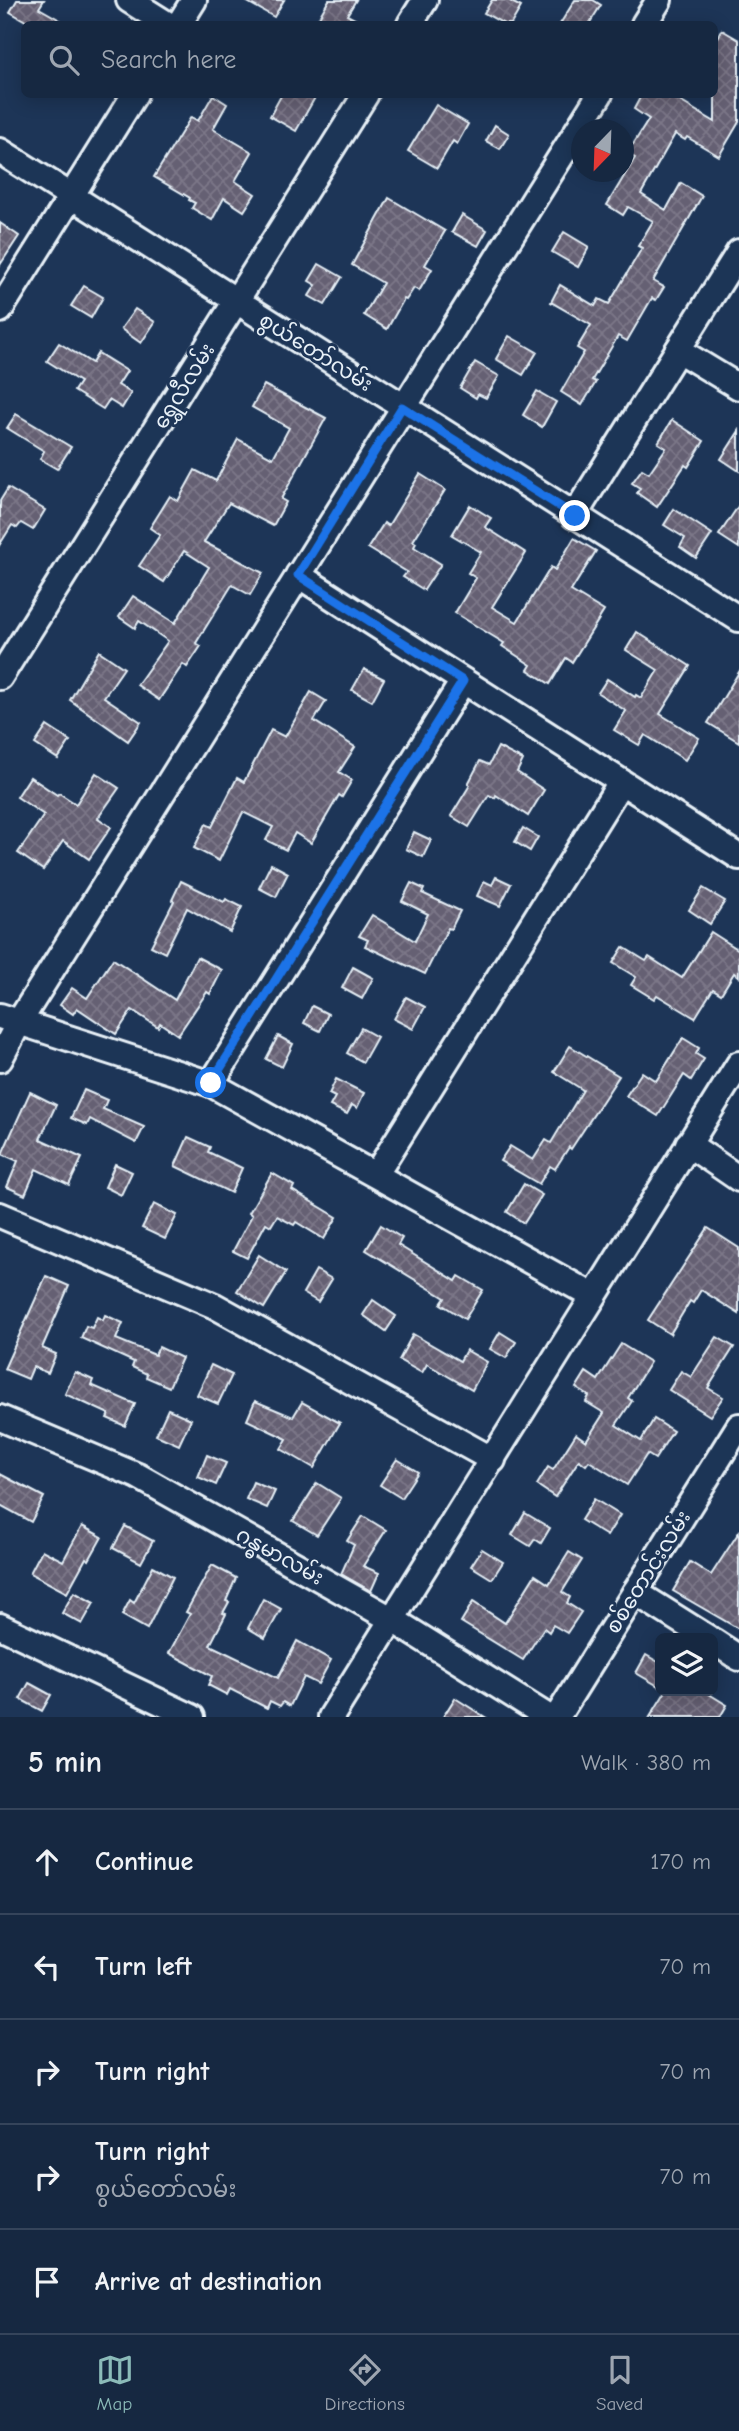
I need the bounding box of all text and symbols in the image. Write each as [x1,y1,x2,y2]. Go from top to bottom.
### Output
search box [21,21,718,98]
icon: search [45,41,83,79]
text: Search here [101,45,236,75]
north arrow [571,119,634,182]
street label: စွယ်တော်လမ်း [253,304,379,400]
street label: ရွှေလီလမ်း [145,337,224,436]
route end [559,500,590,531]
route start [195,1067,226,1098]
street label: စစ်တောင်းလမ်း [597,1504,695,1638]
street label: ဂန္ဓမာလမ်း [229,1519,330,1595]
map controls [655,1633,718,1696]
button: layers [655,1633,718,1696]
text: 5 min [28,1745,102,1780]
text: Walk · 380 m [581,1749,711,1776]
icon: ahead [28,1843,66,1881]
text: Continue [95,1847,193,1877]
text: 170 m [650,1848,711,1875]
icon: left [28,1948,66,1986]
text: Turn left [95,1952,192,1982]
text: 70 m [659,1953,711,1980]
icon: right [28,2053,66,2091]
text: Turn right [95,2057,209,2087]
text: 70 m [659,2058,711,2085]
text: Turn right [95,2137,209,2167]
icon: right [28,2158,66,2196]
text: 70 m [659,2163,711,2190]
text: စွယ်တော်လမ်း [95,2176,236,2203]
icon: arrive [28,2263,66,2301]
text: Arrive at destination [95,2267,322,2297]
tab: Map [96,2351,134,2415]
tab: Directions [325,2351,405,2415]
tab: Saved [596,2351,643,2415]

